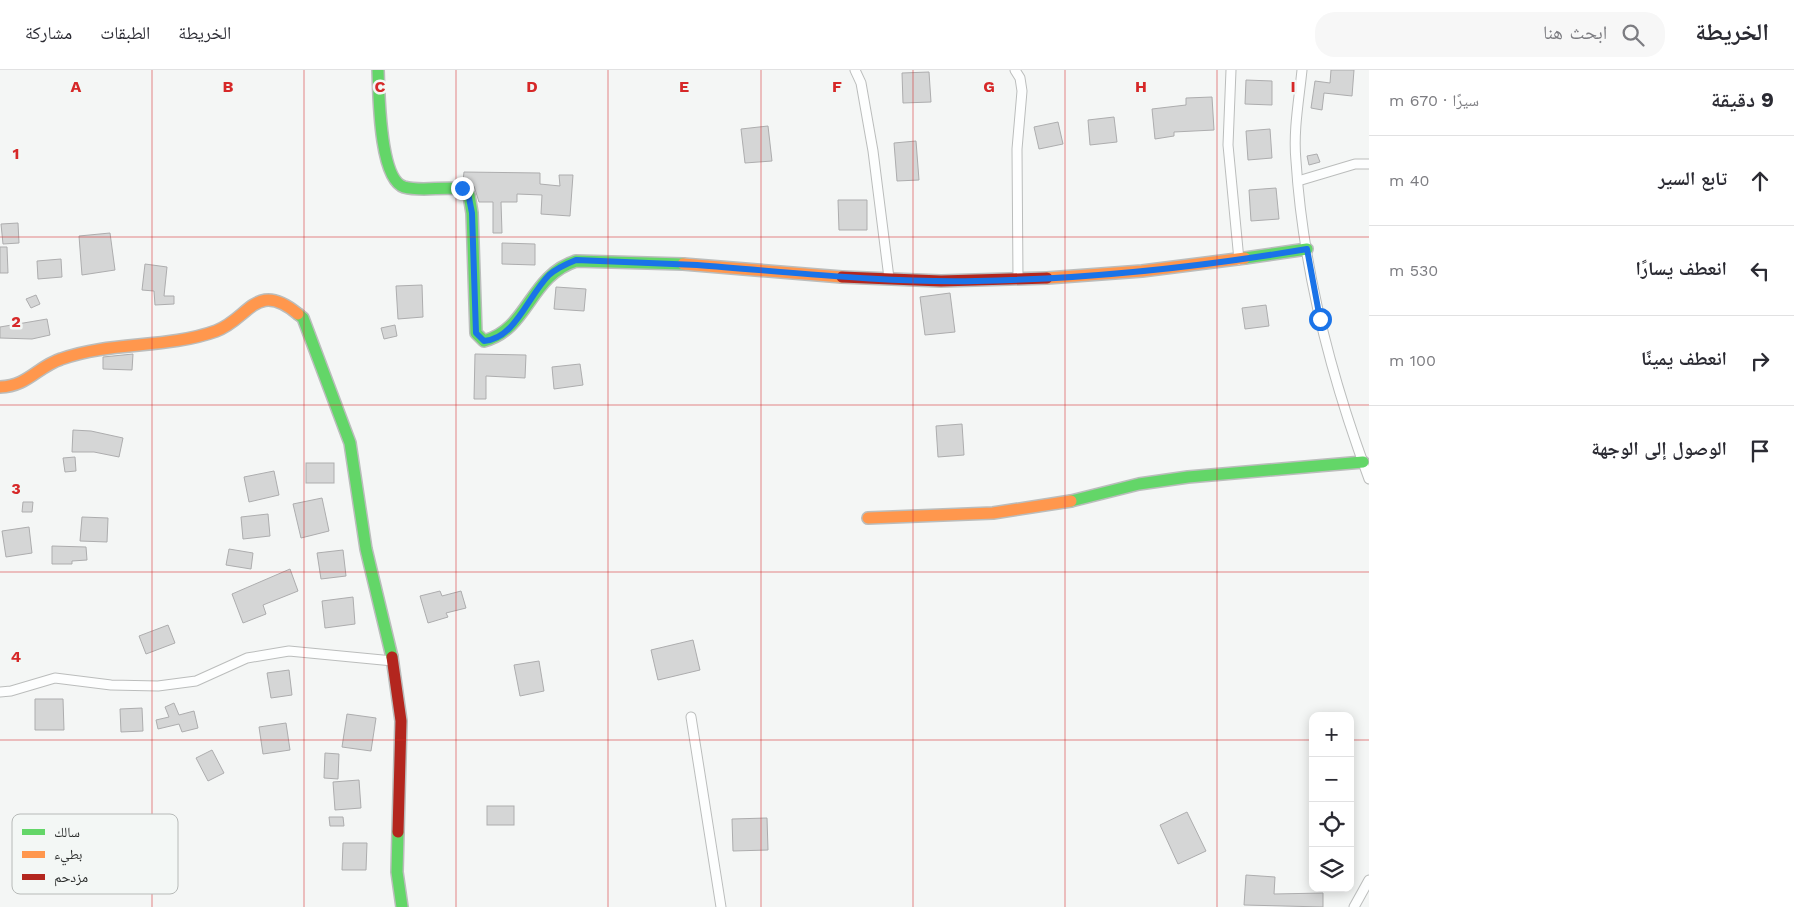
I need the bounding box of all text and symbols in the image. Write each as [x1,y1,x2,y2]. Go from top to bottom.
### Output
search box [1315,12,1665,57]
text: الخريطة [1695,18,1769,46]
text: ابحث هنا [1543,21,1607,44]
icon: search [1619,21,1647,49]
text: مشاركة [25,22,72,43]
text: الطبقات [100,22,150,43]
text: الخريطة [178,22,231,43]
text: A [71,77,82,96]
text: B [223,77,234,96]
text: C [375,77,386,96]
text: D [526,77,538,96]
text: E [679,77,689,96]
text: F [832,77,842,96]
text: G [983,77,995,96]
text: H [1135,77,1147,96]
text: I [1290,77,1296,96]
text: 9 دقيقة [1711,87,1774,112]
text: سيرًا · 670 m [1389,91,1479,110]
text: 1 [13,144,19,163]
text: تابع السير [1658,167,1727,190]
icon: ahead [1746,167,1774,195]
text: 40 m [1389,171,1429,190]
route end [451,177,474,200]
text: انعطف يسارًا [1635,257,1727,280]
icon: left [1746,257,1774,285]
text: 530 m [1389,261,1438,280]
route start [1309,308,1332,331]
text: 2 [11,312,21,331]
text: انعطف يمينًا [1641,347,1727,370]
icon: right [1746,347,1774,375]
text: 100 m [1389,351,1436,370]
text: الوصول إلى الوجهة [1591,437,1727,460]
icon: arrive [1746,437,1774,465]
text: 3 [11,479,21,498]
text: 4 [11,647,21,666]
map controls [1309,712,1354,892]
button: + [1309,712,1354,757]
button: − [1309,757,1354,802]
button: locate [1309,802,1354,847]
legend [12,814,178,894]
text: سالك [54,824,80,840]
text: بطيء [54,846,83,866]
button: layers [1309,847,1354,892]
text: مزدحم [54,869,88,887]

